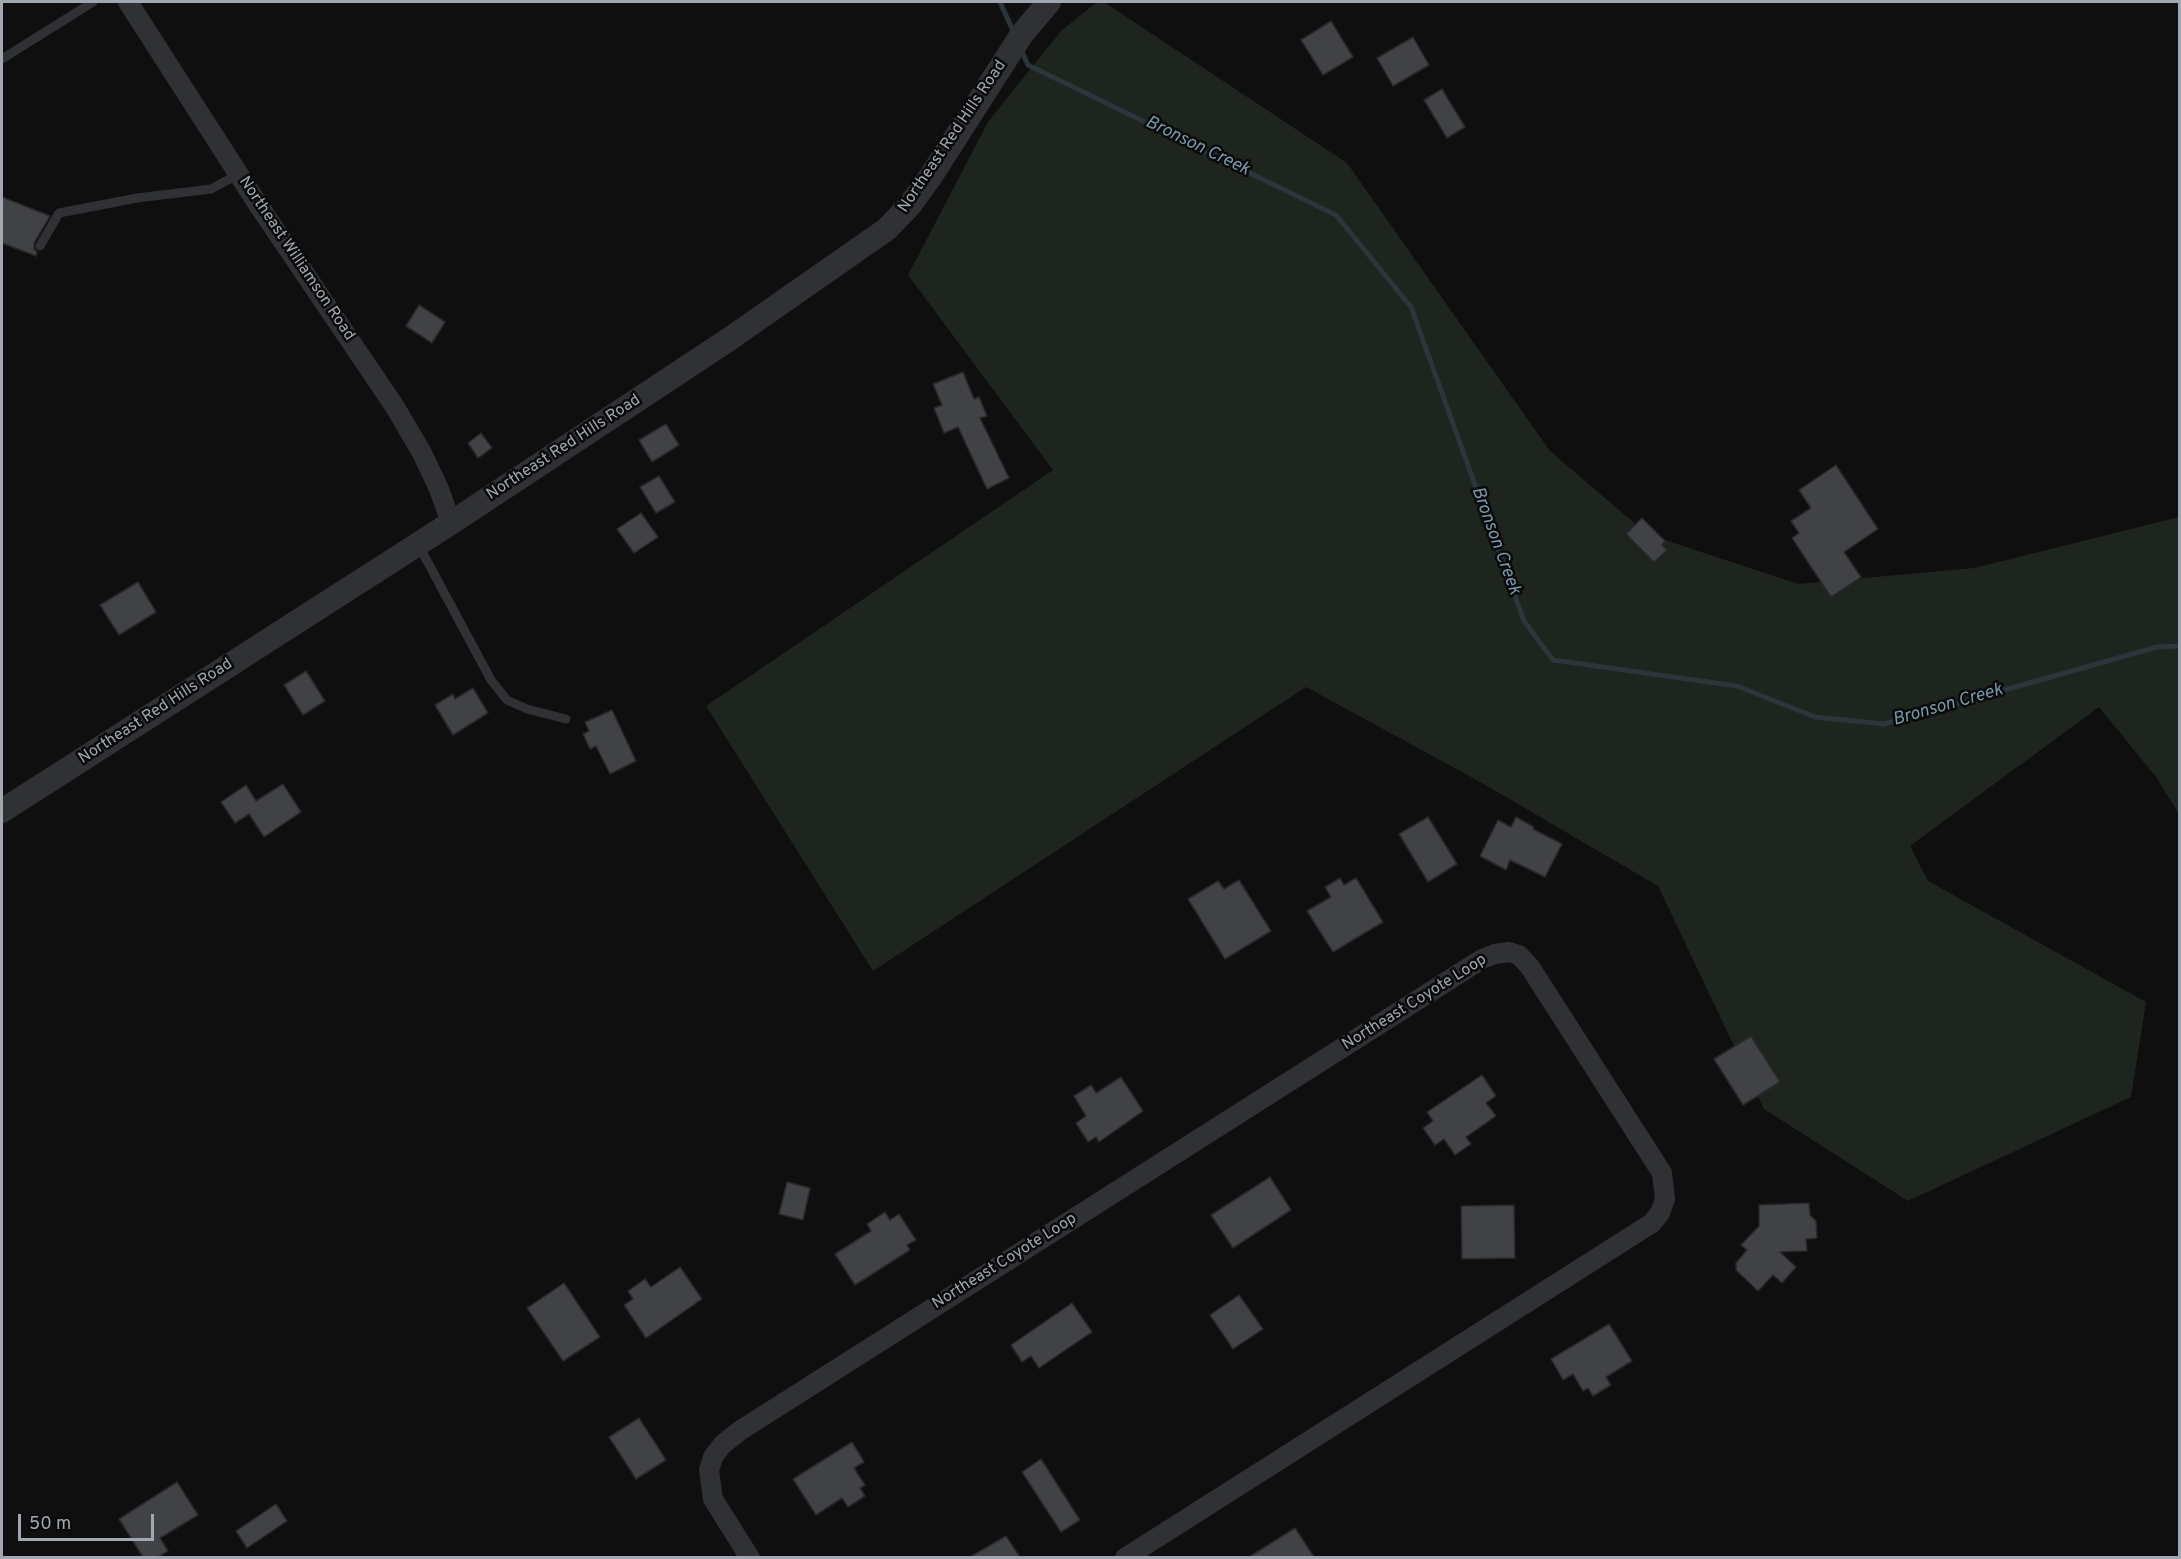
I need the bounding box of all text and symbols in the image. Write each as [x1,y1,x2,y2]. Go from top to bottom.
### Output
street label: Northeast Red Hills Road [895,57,1011,217]
water label: Bronson Creek [1141,112,1253,182]
street label: Northeast Williamson Road [234,173,358,345]
street label: Northeast Red Hills Road [483,391,645,505]
water label: Bronson Creek [1465,484,1525,598]
street label: Northeast Red Hills Road [75,655,237,769]
water label: Bronson Creek [1891,680,2005,732]
street label: Northeast Coyote Loop [1339,951,1491,1055]
street label: Northeast Coyote Loop [929,1210,1081,1314]
scale bar [21,1502,158,1540]
text: 50 m [29,1513,71,1536]

